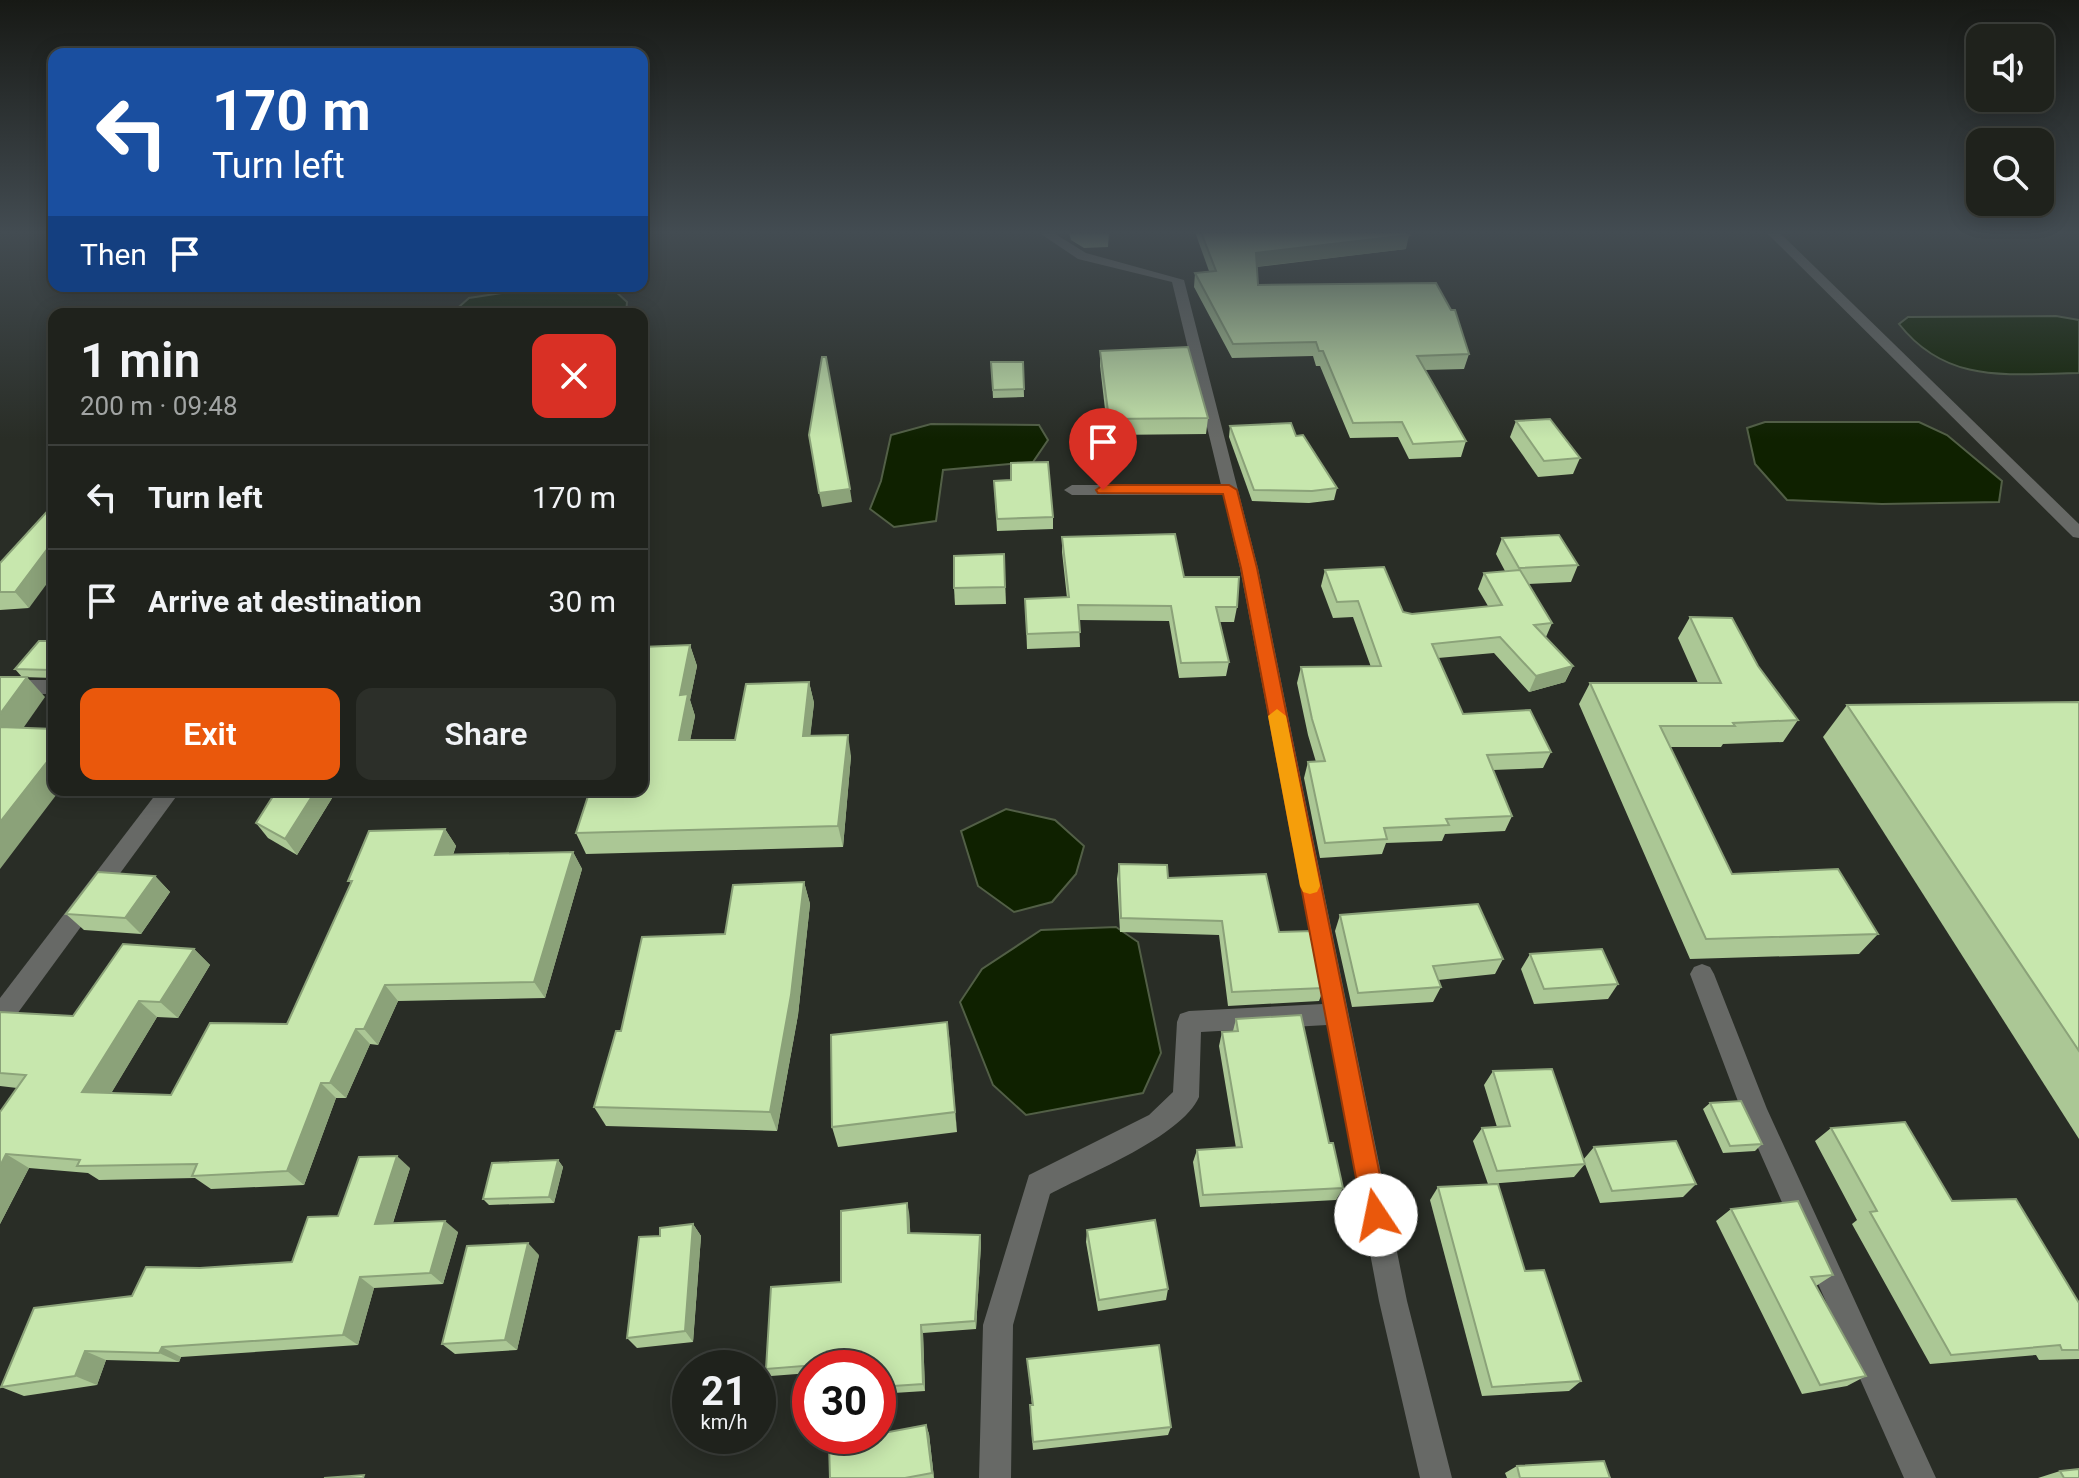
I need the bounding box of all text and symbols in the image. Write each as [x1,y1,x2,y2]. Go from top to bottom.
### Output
map controls [1966,24,2054,216]
button: sound [1966,24,2054,112]
text: 170 m [212,78,371,144]
icon: left [80,80,184,184]
button: search [1966,128,2054,216]
text: Turn left [212,145,345,187]
icon: arrive [163,232,207,276]
text: Then [80,237,147,272]
text: 1 min [80,332,200,389]
button: close [532,334,616,418]
text: 200 m · 09:48 [80,391,238,421]
pin [1069,408,1137,490]
icon: arrive [1081,420,1125,464]
icon: left [80,475,124,519]
text: Turn left [148,480,263,515]
text: 170 m [532,480,616,515]
icon: arrive [80,579,124,623]
text: Arrive at destination [148,584,422,619]
text: 30 m [549,584,616,619]
button: Exit [80,688,340,780]
button: Share [356,688,616,780]
position arrow [1334,1173,1418,1257]
speed limit sign: 30 [792,1350,896,1454]
text: 21 [701,1368,747,1415]
text: km/h [701,1410,747,1434]

